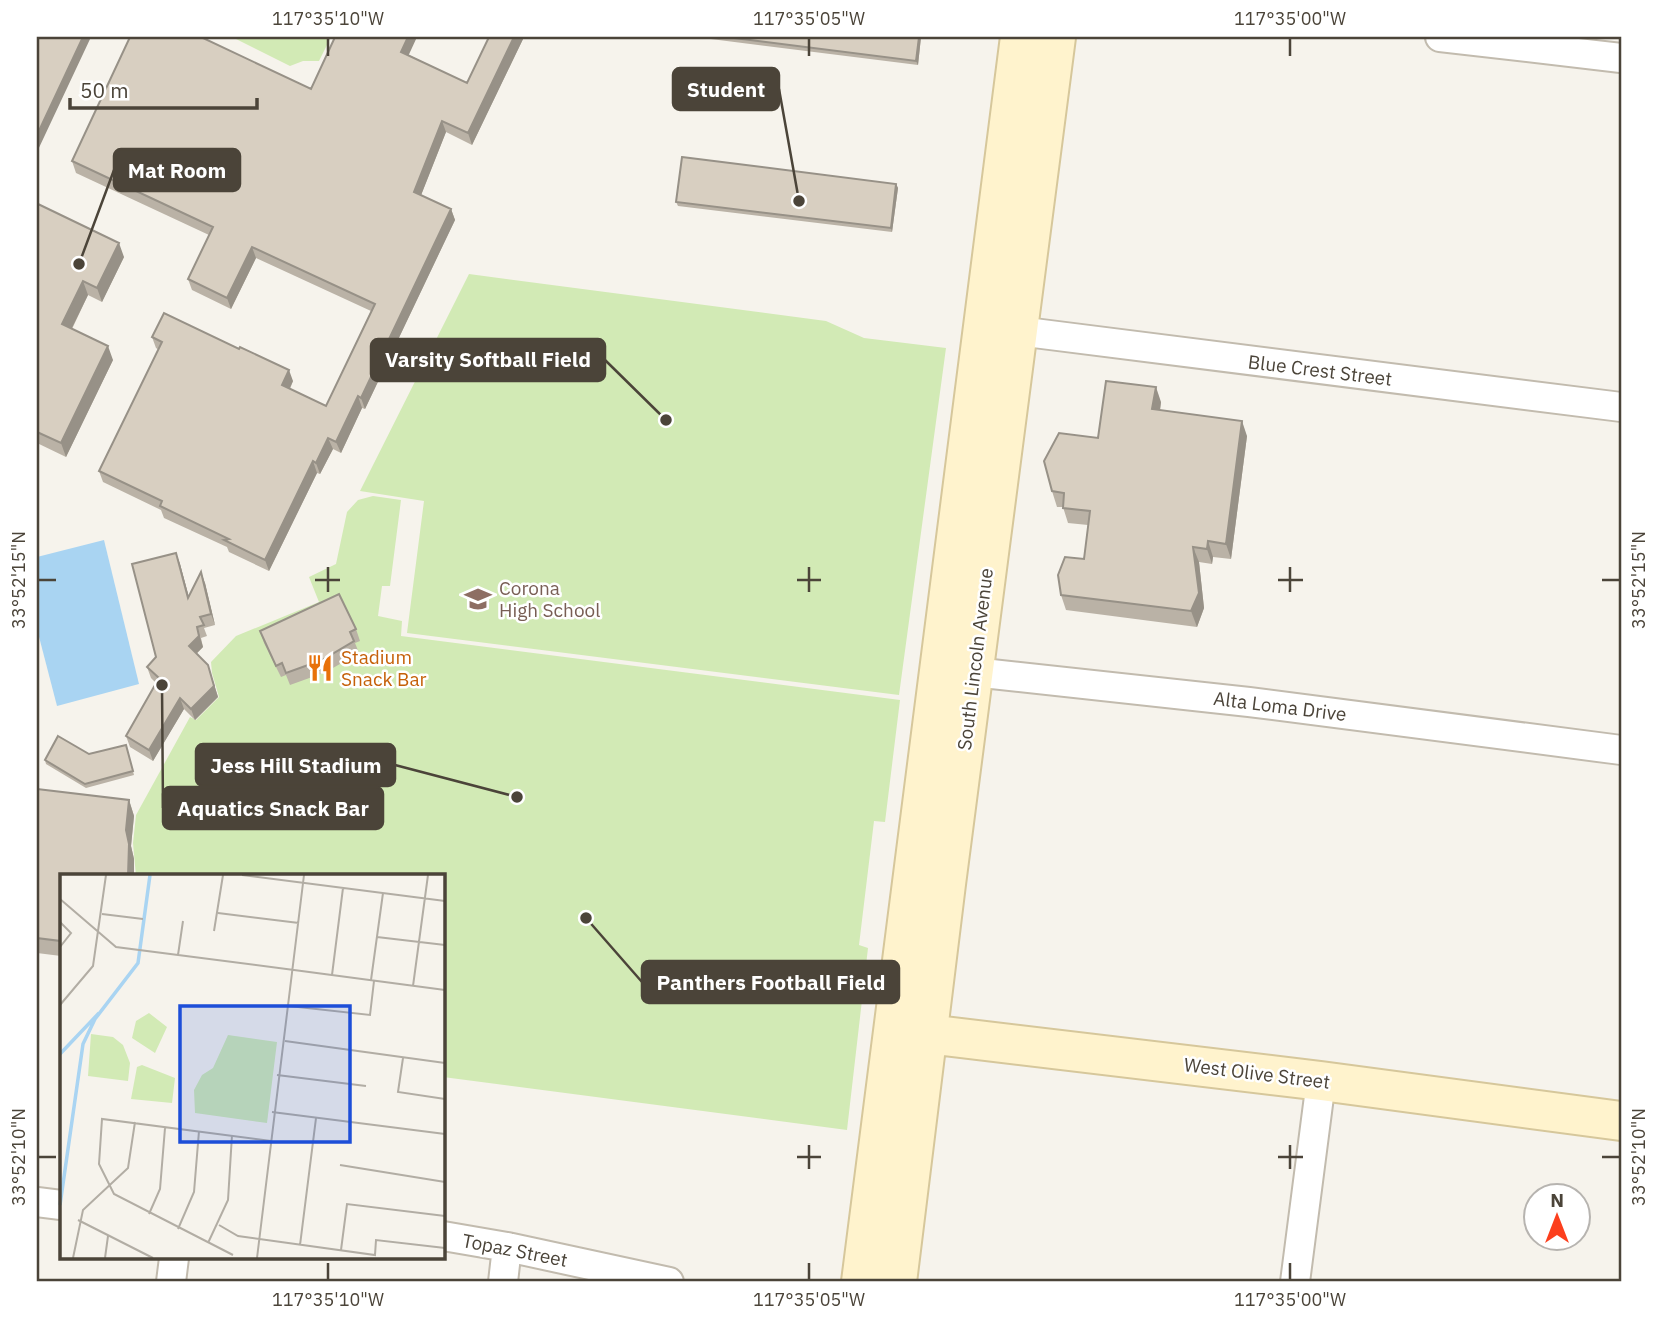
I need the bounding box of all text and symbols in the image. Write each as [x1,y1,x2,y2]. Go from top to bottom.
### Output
text: 117°35'10"W [272,7,384,30]
text: 117°35'05"W [753,7,865,30]
text: 117°35'00"W [1234,7,1346,30]
scale bar [70,66,257,110]
callout: Student [673,68,779,110]
text: Student [687,75,765,103]
text: 50 m [80,76,129,104]
callout: Mat Room [114,149,240,191]
text: Mat Room [128,156,226,184]
callout: Varsity Softball Field [371,339,605,381]
text: Varsity Softball Field [385,345,591,373]
street label: Blue Crest Street [1247,349,1393,391]
text: 33°52'15"N [7,531,30,629]
text: 33°52'15"N [1627,531,1650,629]
street label: South Lincoln Avenue [952,566,998,752]
place label: Corona High School [499,576,600,622]
school or university icon: Corona High School [463,584,493,614]
place label: Stadium Snack Bar [341,645,427,691]
restaurant icon: Stadium Snack Bar [305,653,335,683]
street label: Alta Loma Drive [1212,686,1348,726]
callout: Jess Hill Stadium [196,744,395,786]
text: Jess Hill Stadium [210,751,382,779]
callout: Aquatics Snack Bar [163,787,383,829]
text: Aquatics Snack Bar [177,794,369,822]
inset map [60,874,444,1260]
callout: Panthers Football Field [642,961,899,1003]
text: Panthers Football Field [657,968,885,996]
street label: West Olive Street [1183,1052,1331,1094]
text: 33°52'10"N [7,1108,30,1206]
text: 33°52'10"N [1627,1108,1650,1206]
north arrow [1522,1182,1592,1252]
text: N [1550,1188,1564,1212]
street label: Topaz Street [460,1228,570,1272]
text: 117°35'10"W [272,1288,384,1311]
text: 117°35'05"W [753,1288,865,1311]
text: 117°35'00"W [1234,1288,1346,1311]

